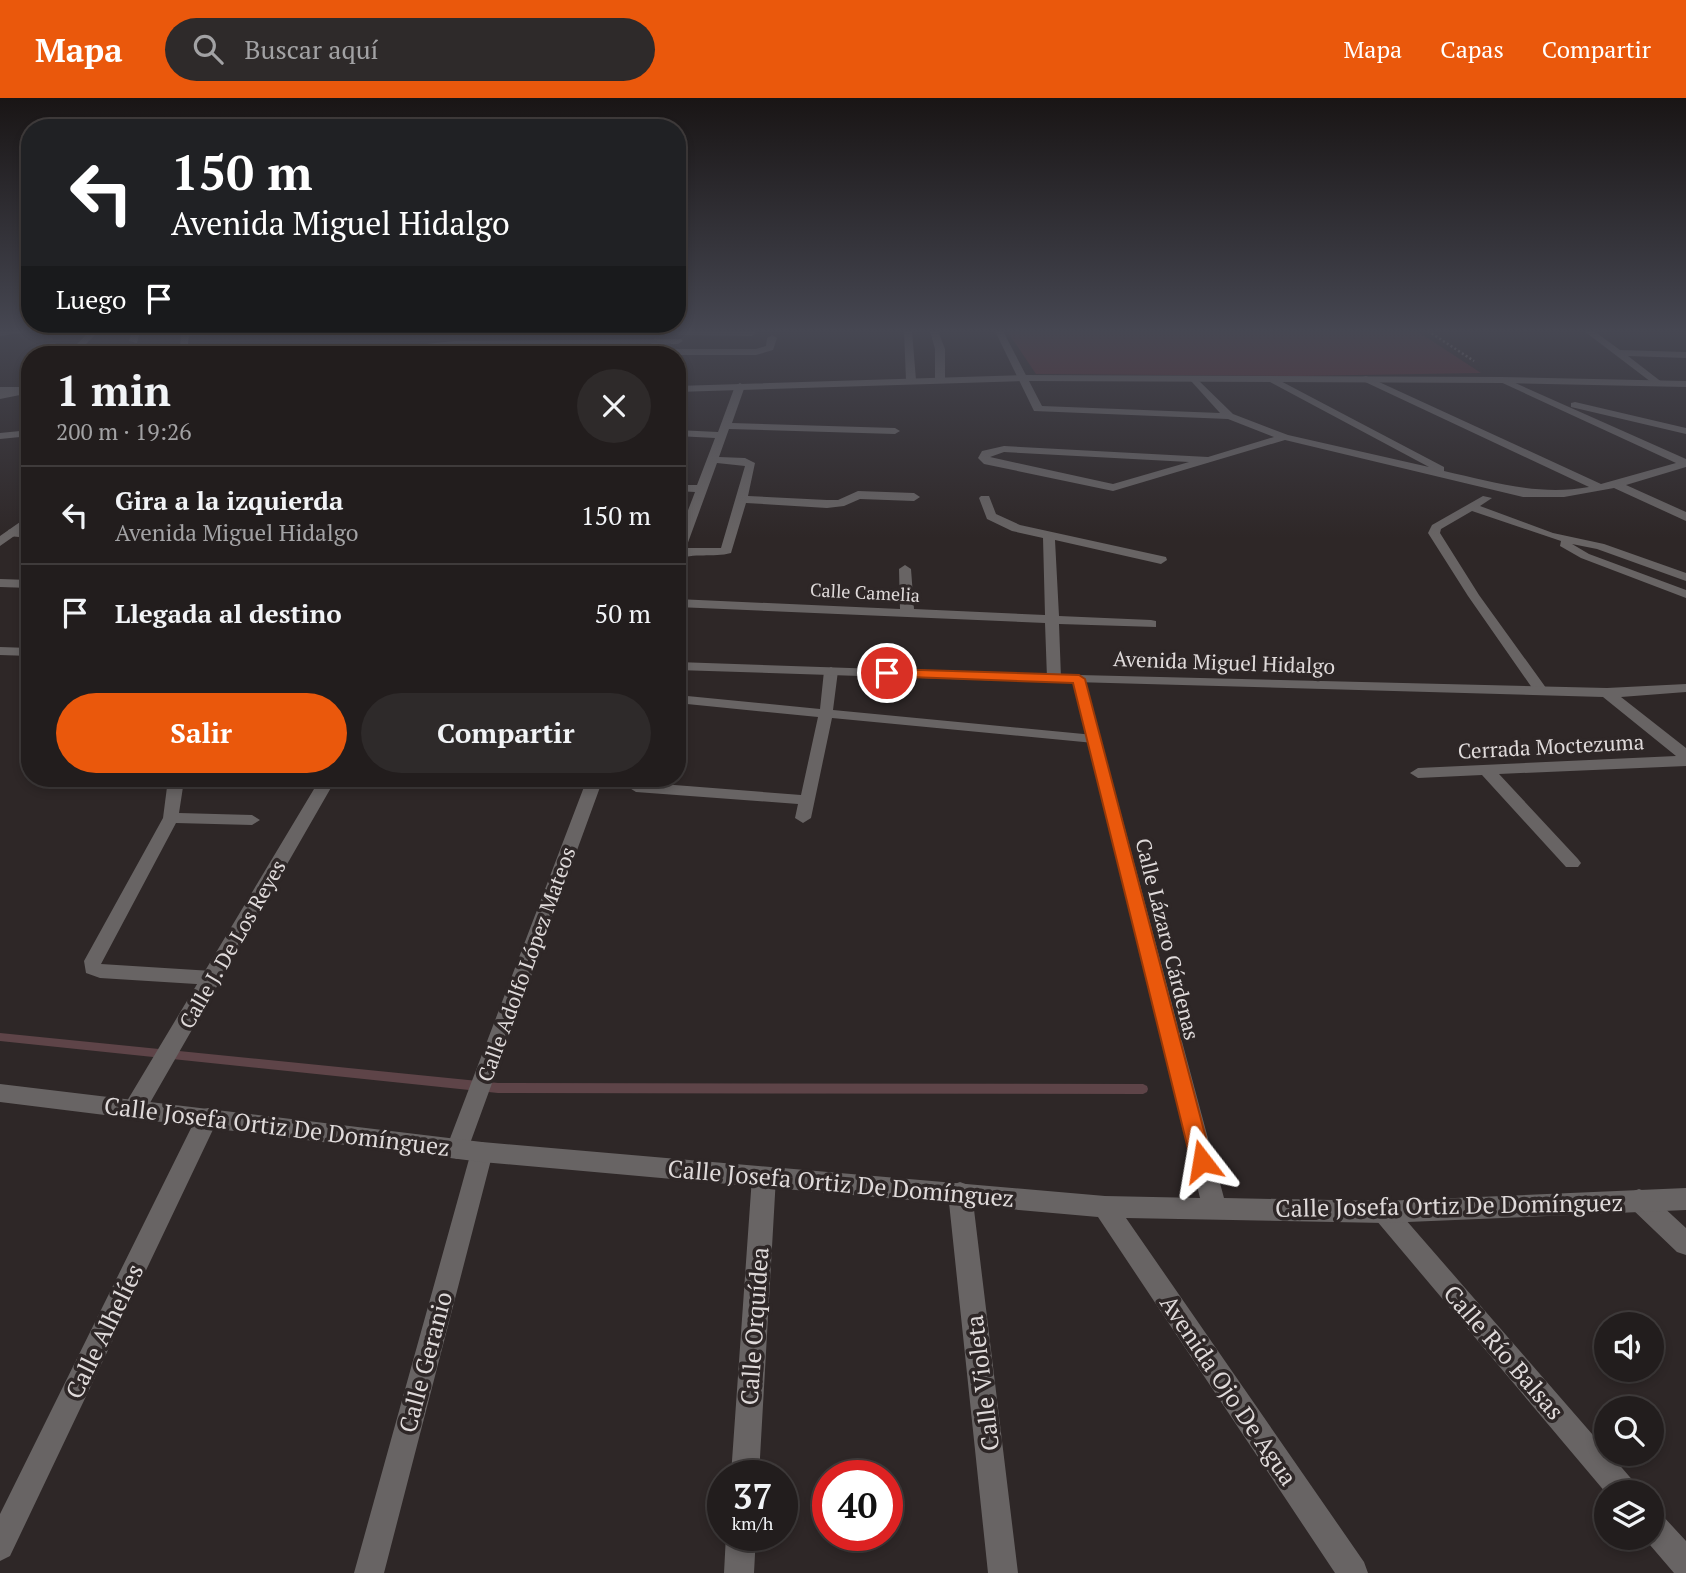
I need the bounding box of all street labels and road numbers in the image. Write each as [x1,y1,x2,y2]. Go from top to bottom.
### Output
street label: Calle Camelia [809,577,921,607]
street label: Avenida Miguel Hidalgo [1112,644,1336,680]
street label: Cerrada Moctezuma [1457,727,1645,765]
street label: Calle Lázaro Cárdenas [1129,835,1207,1043]
street label: Calle Adolfo López Mateos [470,843,582,1085]
street label: Calle J. De Los Reyes [172,854,292,1034]
street label: Calle Josefa Ortiz De Domínguez [102,1089,452,1163]
street label: Calle Josefa Ortiz De Domínguez [666,1152,1016,1214]
street label: Calle Josefa Ortiz De Domínguez [1275,1186,1623,1224]
street label: Calle Orquídea [733,1246,775,1406]
street label: Calle Alhelíes [58,1258,150,1404]
street label: Calle Río Balsas [1437,1278,1571,1426]
street label: Calle Geranio [391,1288,459,1436]
street label: Avenida Ojo De Agua [1153,1288,1305,1492]
street label: Calle Violeta [958,1313,1006,1453]

